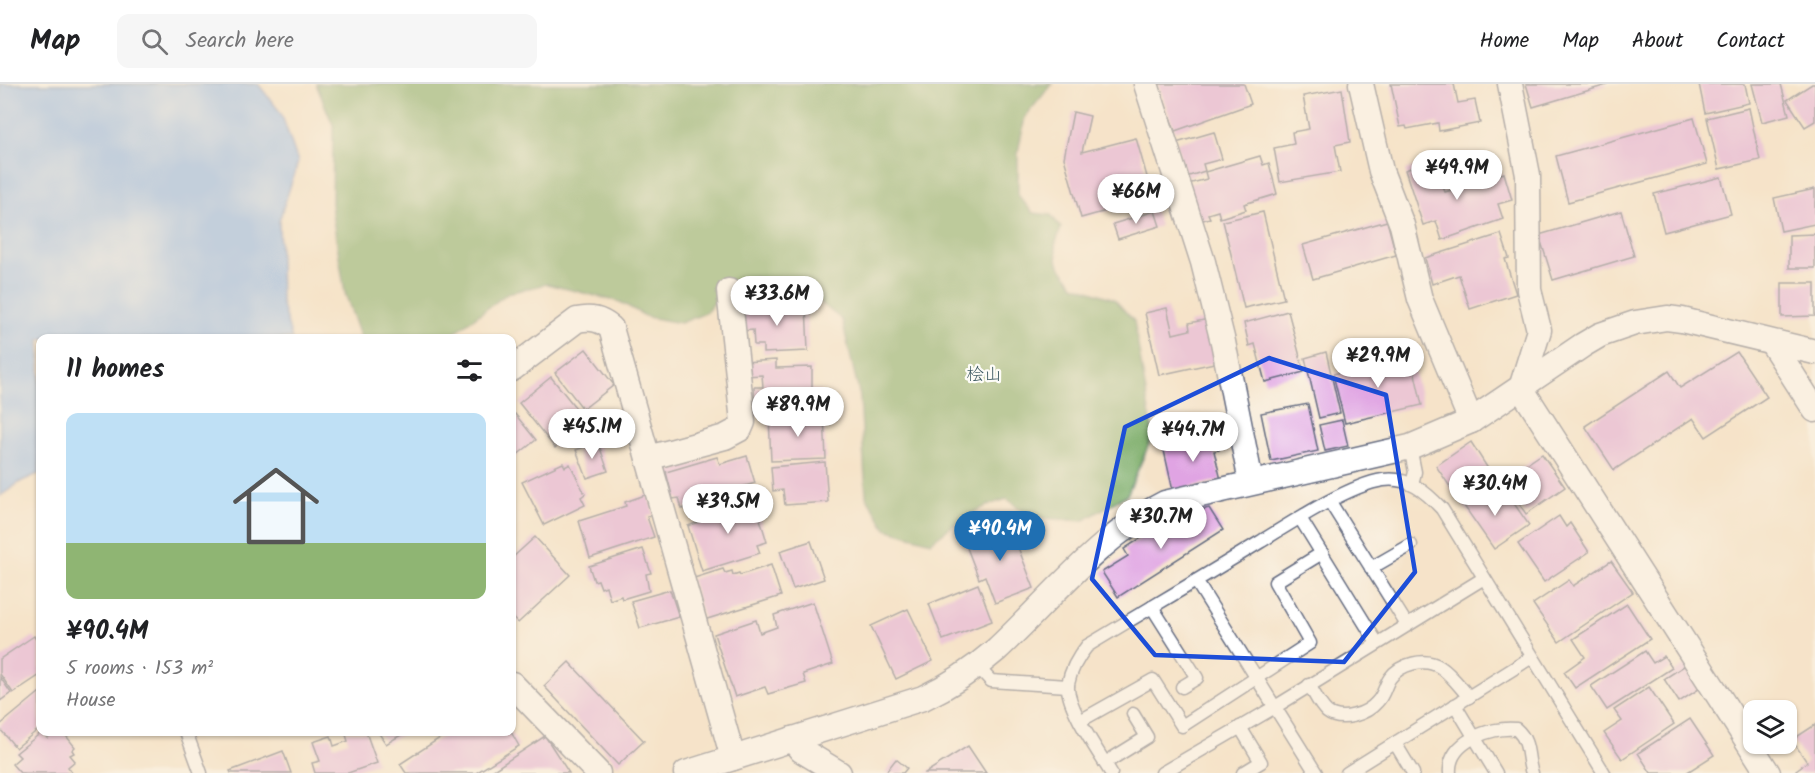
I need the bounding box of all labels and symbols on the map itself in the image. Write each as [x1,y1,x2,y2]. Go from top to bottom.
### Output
pin: ¥49.9M [1408,150,1506,201]
pin: ¥66M [1100,174,1172,225]
pin: ¥33.6M [728,276,826,327]
pin: ¥29.9M [1329,338,1427,389]
park label: 桧山 [966,361,1002,390]
pin: ¥89.9M [749,387,847,438]
pin: ¥45.1M [543,409,641,460]
pin: ¥44.7M [1144,412,1242,463]
pin: ¥30.4M [1446,466,1544,517]
pin: ¥39.5M [679,484,777,535]
pin: ¥30.7M [1112,499,1210,550]
pin: ¥90.4M [951,511,1049,562]

